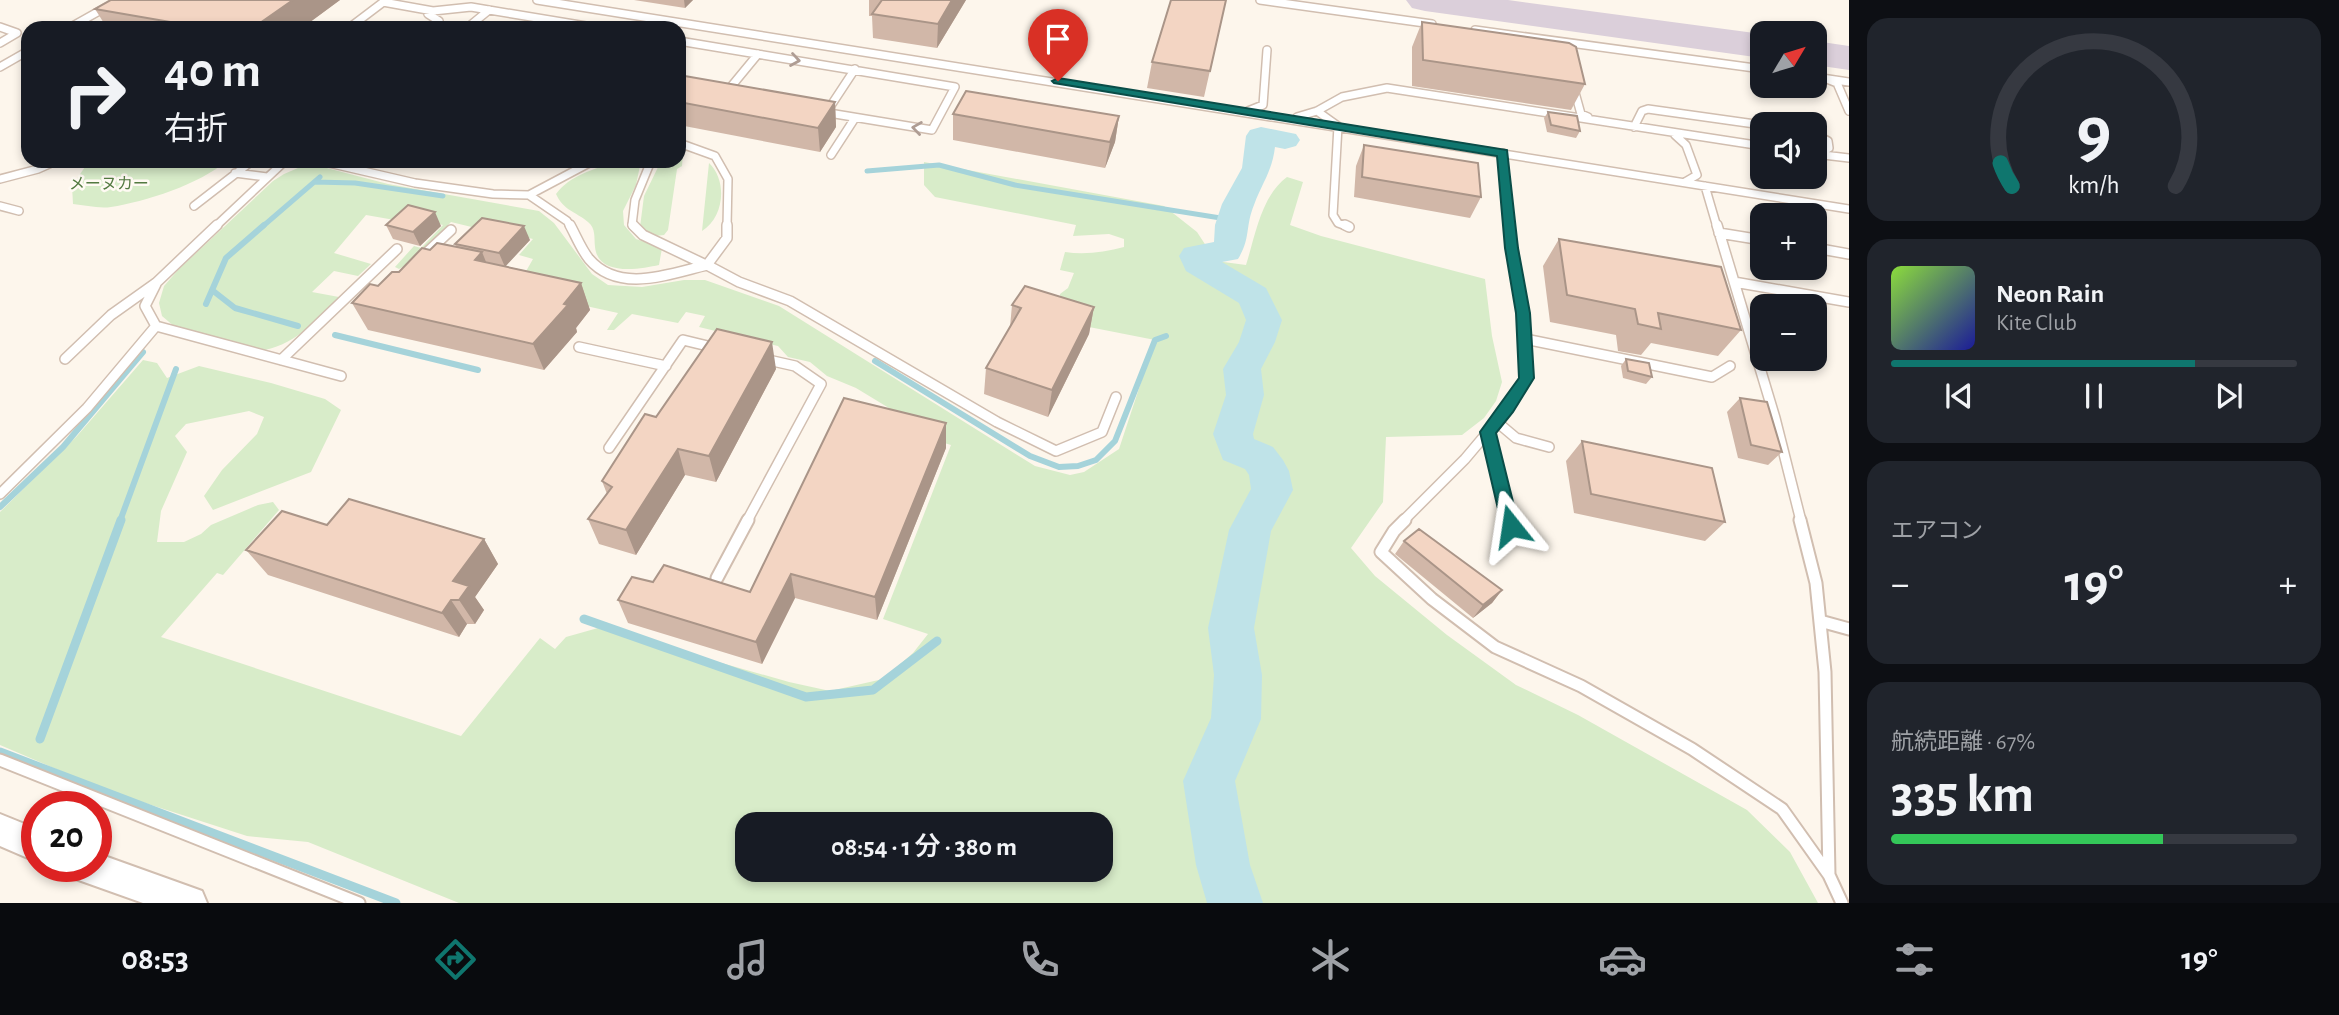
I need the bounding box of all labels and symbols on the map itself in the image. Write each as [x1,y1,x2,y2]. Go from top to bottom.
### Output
pin [1028,9,1088,81]
north arrow [1750,21,1827,98]
one-way arrow [789,52,801,67]
one-way arrow [911,121,923,136]
park label: メーヌカー [69,176,149,192]
position arrow [1474,489,1548,563]
speed limit sign: 20 [21,791,112,882]

